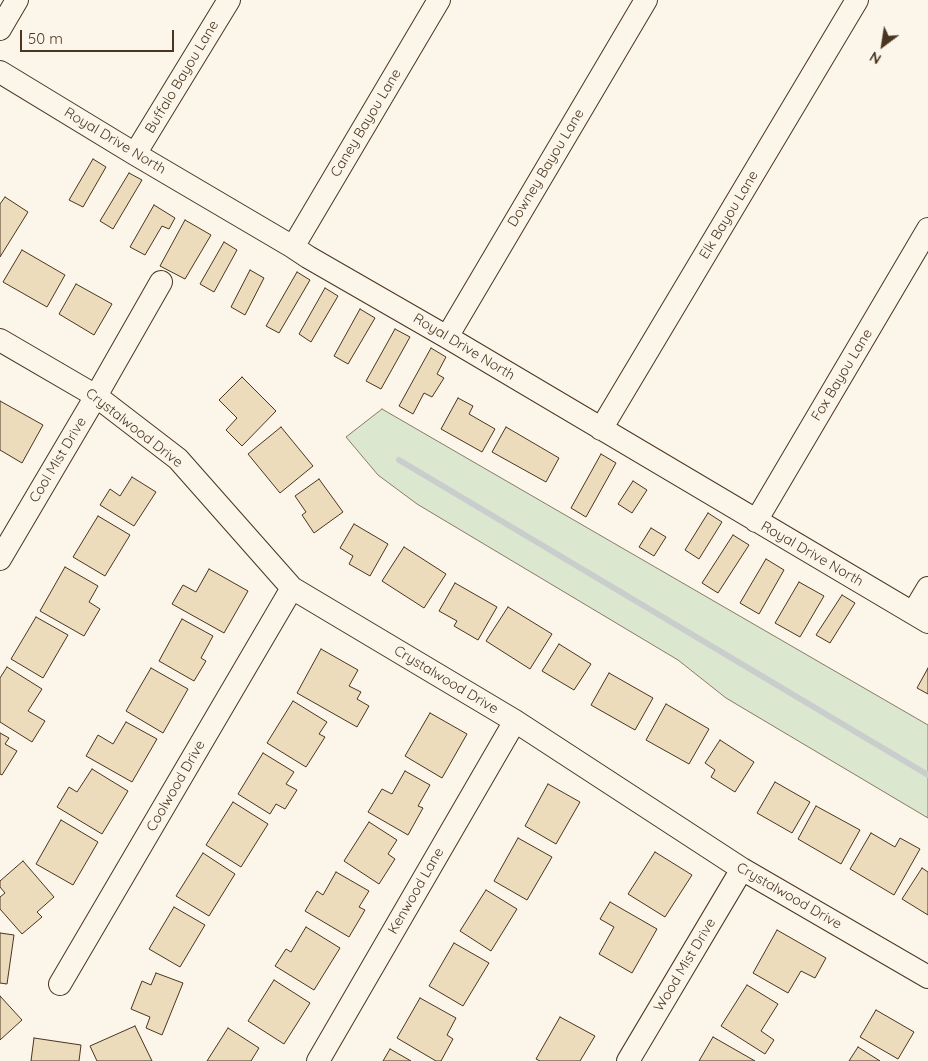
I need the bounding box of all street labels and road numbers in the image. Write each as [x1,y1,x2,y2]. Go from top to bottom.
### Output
street label: Buffalo Bayou Lane [142,18,222,136]
street label: Caney Bayou Lane [327,66,405,180]
street label: Royal Drive North [61,104,169,178]
street label: Downey Bayou Lane [504,106,588,230]
street label: Elk Bayou Lane [696,168,762,262]
street label: Royal Drive North [410,310,518,384]
street label: Fox Bayou Lane [808,326,876,424]
street label: Crystalwood Drive [82,385,186,471]
street label: Cool Mist Drive [26,414,90,506]
street label: Royal Drive North [758,518,866,590]
street label: Crystalwood Drive [391,642,501,718]
street label: Coolwood Drive [143,737,209,835]
street label: Kenwood Lane [385,845,447,937]
street label: Crystalwood Drive [733,859,845,933]
street label: Wood Mist Drive [651,915,719,1015]

